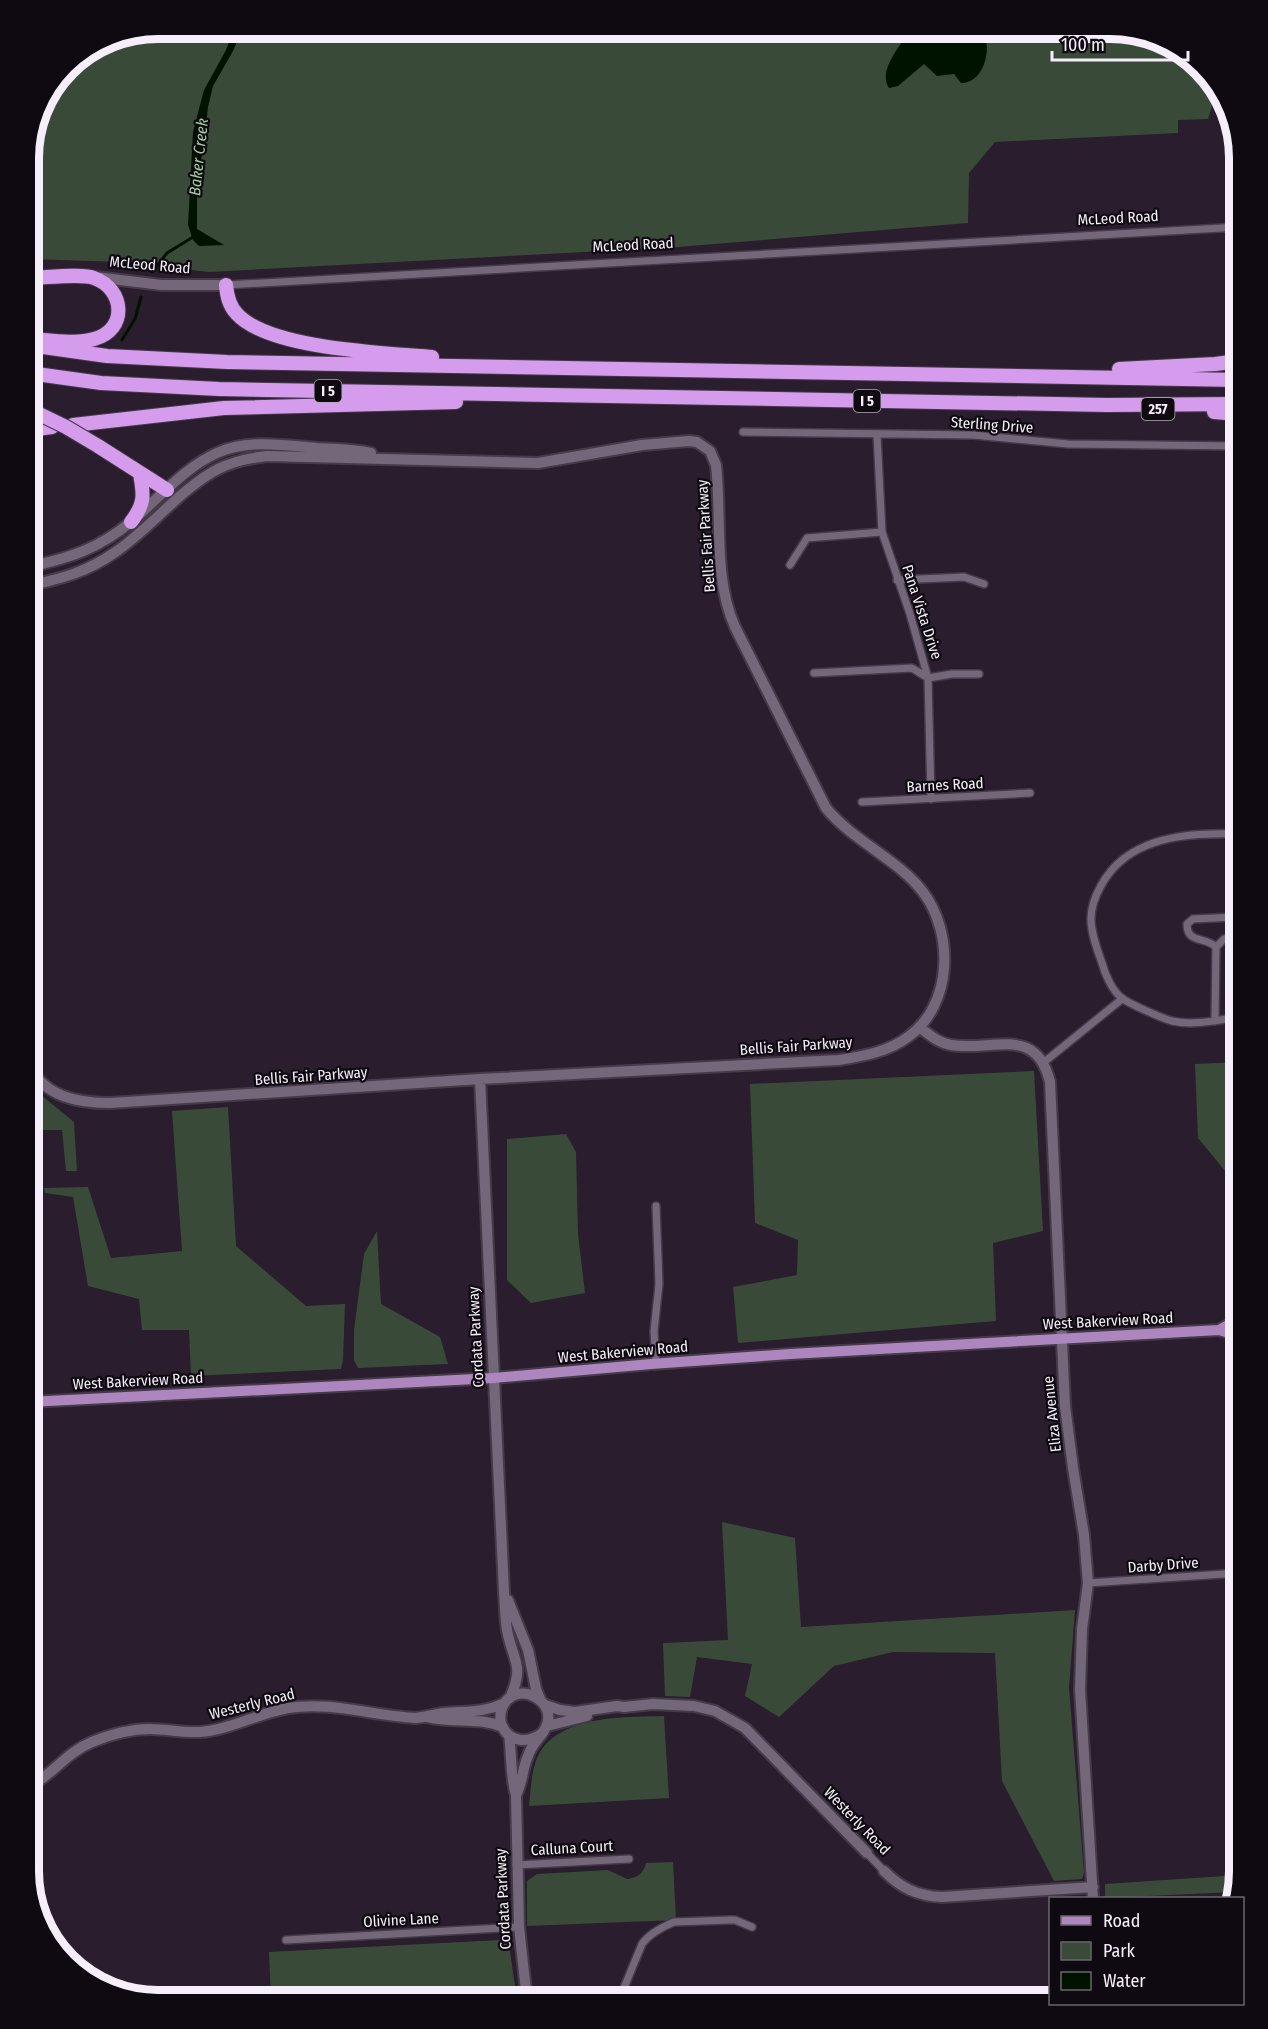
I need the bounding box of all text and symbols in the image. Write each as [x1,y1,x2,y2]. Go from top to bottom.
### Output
scale bar [1052,24,1188,62]
text: 100 m [1061,34,1105,56]
water label: Baker Creek [185,117,212,197]
street label: McLeod Road [1077,207,1159,229]
street label: McLeod Road [592,234,674,256]
street label: McLeod Road [109,252,191,278]
road number: I 5 [314,380,342,402]
road number: I 5 [854,390,880,412]
road number: 257 [1142,398,1174,420]
street label: Sterling Drive [950,413,1034,437]
street label: Bellis Fair Parkway [693,479,719,593]
street label: Pana Vista Drive [898,562,946,662]
street label: Barnes Road [906,774,984,796]
street label: Bellis Fair Parkway [739,1033,853,1059]
street label: Bellis Fair Parkway [254,1063,368,1089]
street label: Cordata Parkway [464,1286,488,1388]
street label: West Bakerview Road [1042,1309,1174,1333]
street label: West Bakerview Road [557,1337,689,1367]
street label: West Bakerview Road [72,1369,204,1393]
street label: Eliza Avenue [1039,1375,1065,1453]
street label: Darby Drive [1127,1554,1199,1576]
street label: Westerly Road [207,1685,297,1723]
street label: Westerly Road [820,1783,894,1859]
street label: Calluna Court [530,1837,614,1859]
street label: Cordata Parkway [491,1848,515,1950]
legend [1049,1897,1244,2005]
street label: Olivine Lane [363,1909,439,1931]
text: Road [1103,1910,1140,1932]
text: Park [1103,1940,1136,1962]
text: Water [1103,1970,1146,1992]

